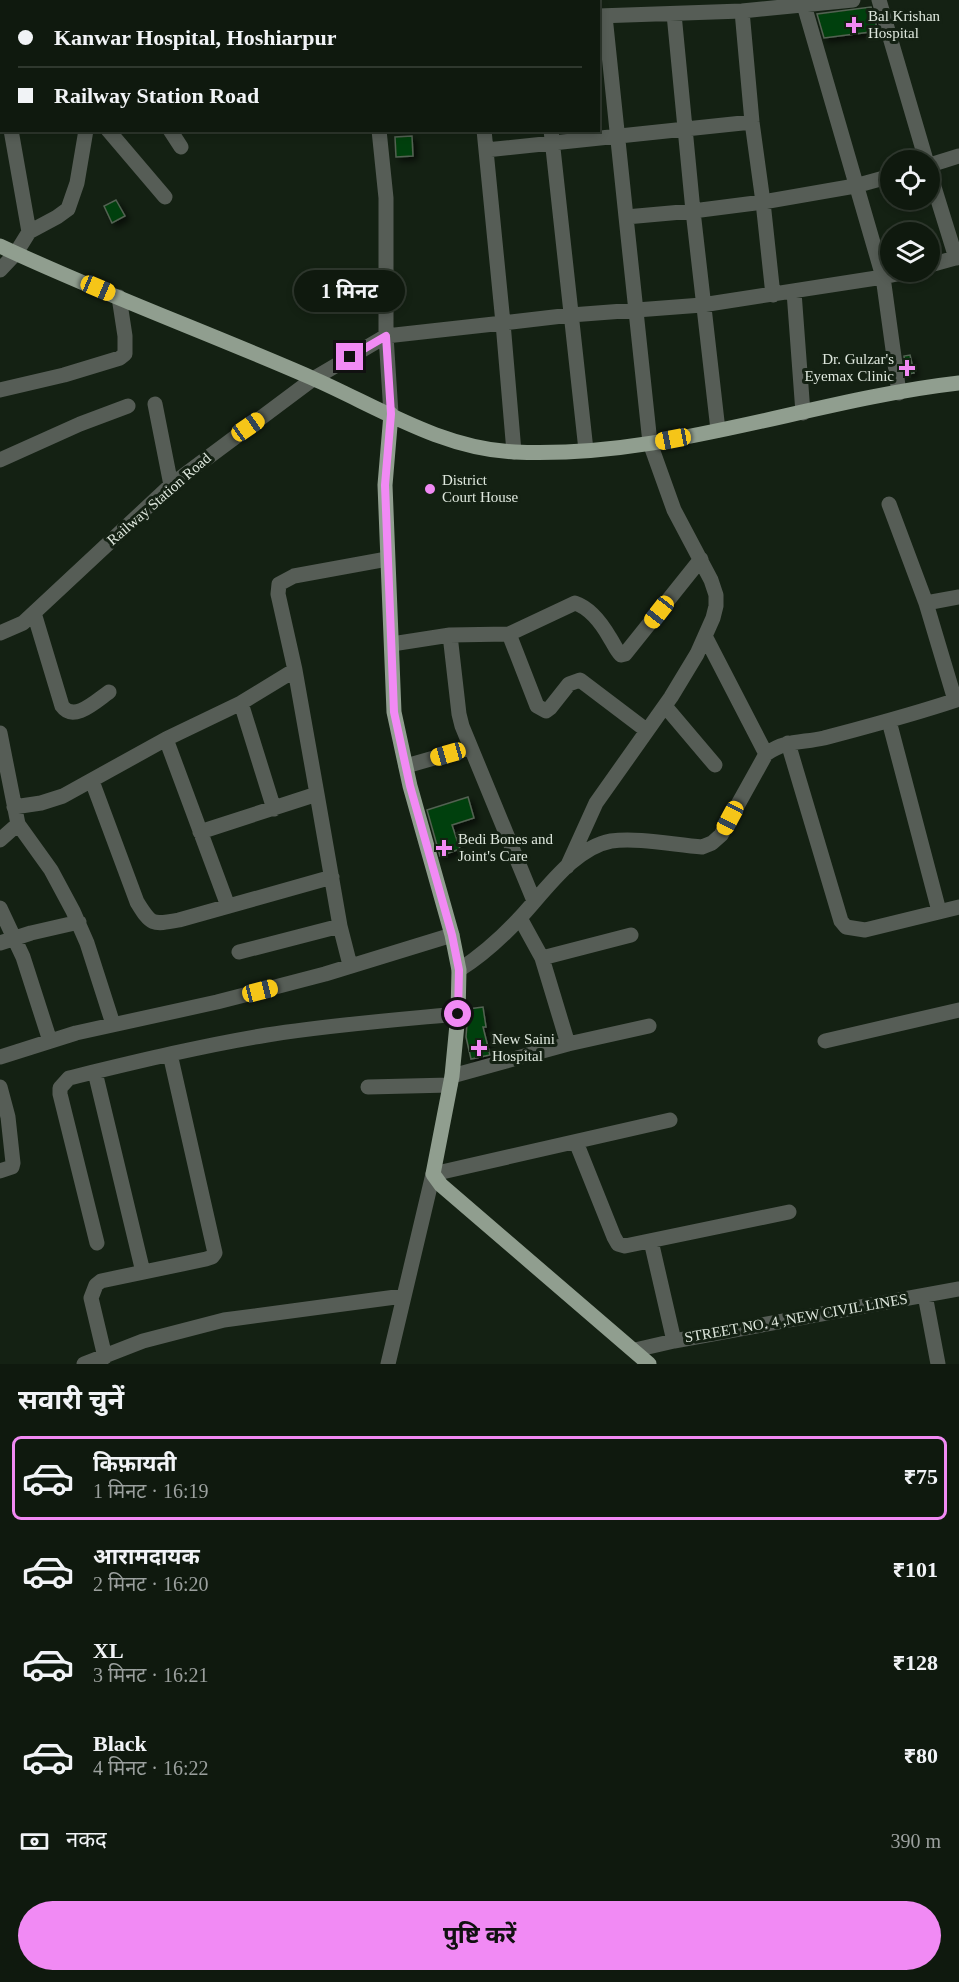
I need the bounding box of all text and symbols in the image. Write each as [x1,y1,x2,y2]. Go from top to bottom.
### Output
place label: Bal Krishan Hospital [868,8,941,41]
marker: Bal Krishan Hospital [845,16,863,34]
text: Kanwar Hospital, Hoshiarpur [54,25,337,50]
text: Railway Station Road [54,83,259,108]
map controls [880,150,940,282]
button: locate [880,150,940,210]
button: layers [880,222,940,282]
callout: 1 मिनट [294,270,406,312]
car [78,273,118,303]
text: 1 मिनट [321,280,378,302]
route end [336,343,363,370]
place label: Dr. Gulzar's Eyemax Clinic [804,351,894,384]
marker: Dr. Gulzar's Eyemax Clinic [898,359,916,377]
car [228,409,268,445]
car [654,427,692,451]
street label: Railway Station Road [104,449,214,548]
place label: District Court House [442,472,519,505]
marker: District Court House [423,482,437,496]
car [641,592,677,632]
car [428,740,468,768]
car [714,798,746,838]
place label: Bedi Bones and Joint's Care [458,831,553,864]
marker: Bedi Bones and Joint's Care [435,839,453,857]
car [240,978,280,1004]
route start [444,1000,471,1027]
place label: New Saini Hospital [492,1031,555,1064]
marker: New Saini Hospital [470,1039,488,1057]
street label: STREET NO. 4 ,NEW CIVIL LINES [683,1291,909,1345]
text: सवारी चुनें [18,1385,124,1415]
icon: car [21,1451,75,1505]
text: किफ़ायती [93,1451,177,1476]
text: ₹75 [903,1464,938,1489]
text: 1 मिनट · 16:19 [93,1480,209,1502]
icon: car [21,1544,75,1598]
text: आरामदायक [93,1544,200,1569]
text: ₹101 [892,1557,938,1582]
text: 2 मिनट · 16:20 [93,1573,209,1595]
icon: car [21,1637,75,1691]
text: XL [93,1638,124,1663]
text: ₹128 [892,1650,938,1675]
text: 3 मिनट · 16:21 [93,1664,209,1686]
icon: car [21,1730,75,1784]
text: Black [93,1731,147,1756]
text: ₹80 [903,1743,938,1768]
text: 4 मिनट · 16:22 [93,1757,209,1779]
icon: cash [18,1825,51,1858]
text: नकद [66,1827,107,1852]
text: 390 m [890,1830,941,1852]
button: पुष्टि करें [18,1901,941,1970]

